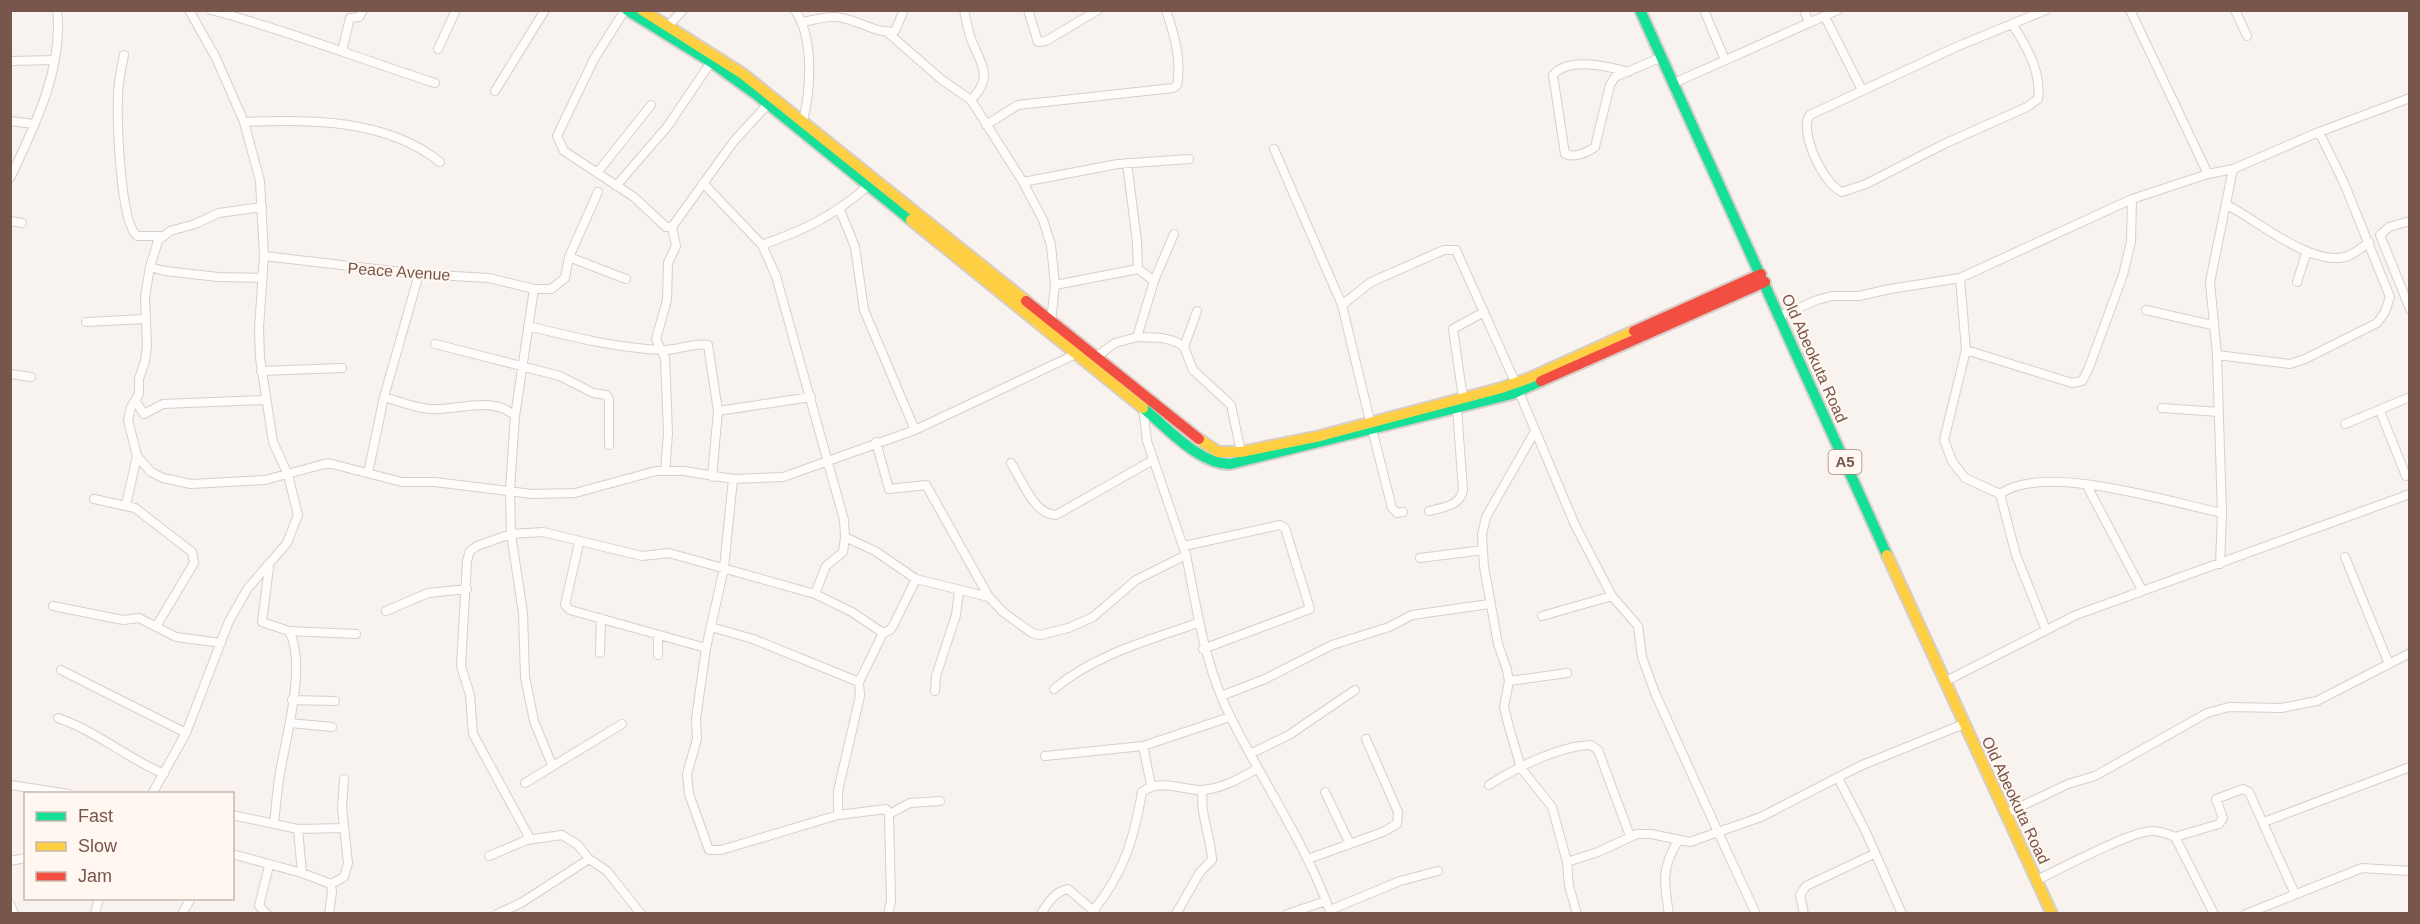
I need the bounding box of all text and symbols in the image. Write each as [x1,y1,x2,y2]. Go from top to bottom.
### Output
street label: Peace Avenue [347,259,451,284]
street label: Old Abeokuta Road [1779,291,1851,425]
road number: A5 [1828,450,1862,474]
street label: Old Abeokuta Road [1979,734,2053,867]
legend [24,792,234,900]
text: Fast [78,806,113,826]
text: Slow [78,836,118,856]
text: Jam [78,866,112,886]

